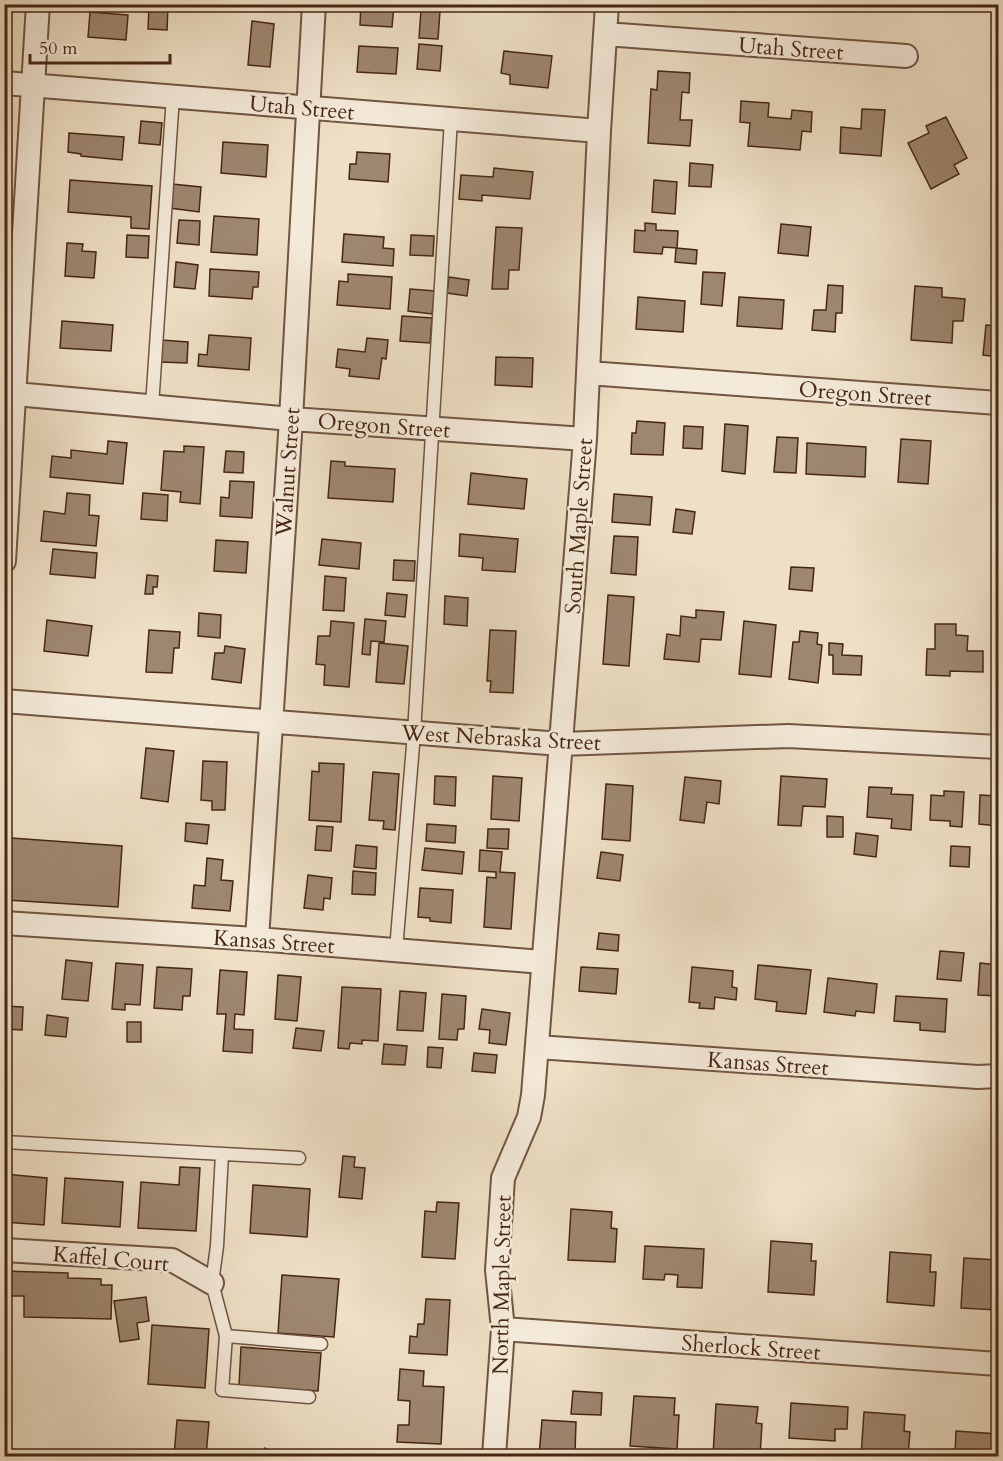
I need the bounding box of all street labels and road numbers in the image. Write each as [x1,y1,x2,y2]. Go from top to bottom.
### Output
street label: Utah Street [737,30,845,68]
street label: Utah Street [248,88,356,128]
street label: Oregon Street [798,374,932,414]
street label: Walnut Street [268,406,307,539]
street label: Oregon Street [317,406,451,446]
street label: South Maple Street [558,437,600,615]
street label: West Nebraska Street [399,718,602,758]
street label: Kansas Street [212,923,336,961]
street label: Kansas Street [706,1045,830,1083]
street label: North Maple Street [485,1195,519,1375]
street label: Kaffel Court [52,1239,170,1279]
street label: Sherlock Street [680,1328,821,1368]

